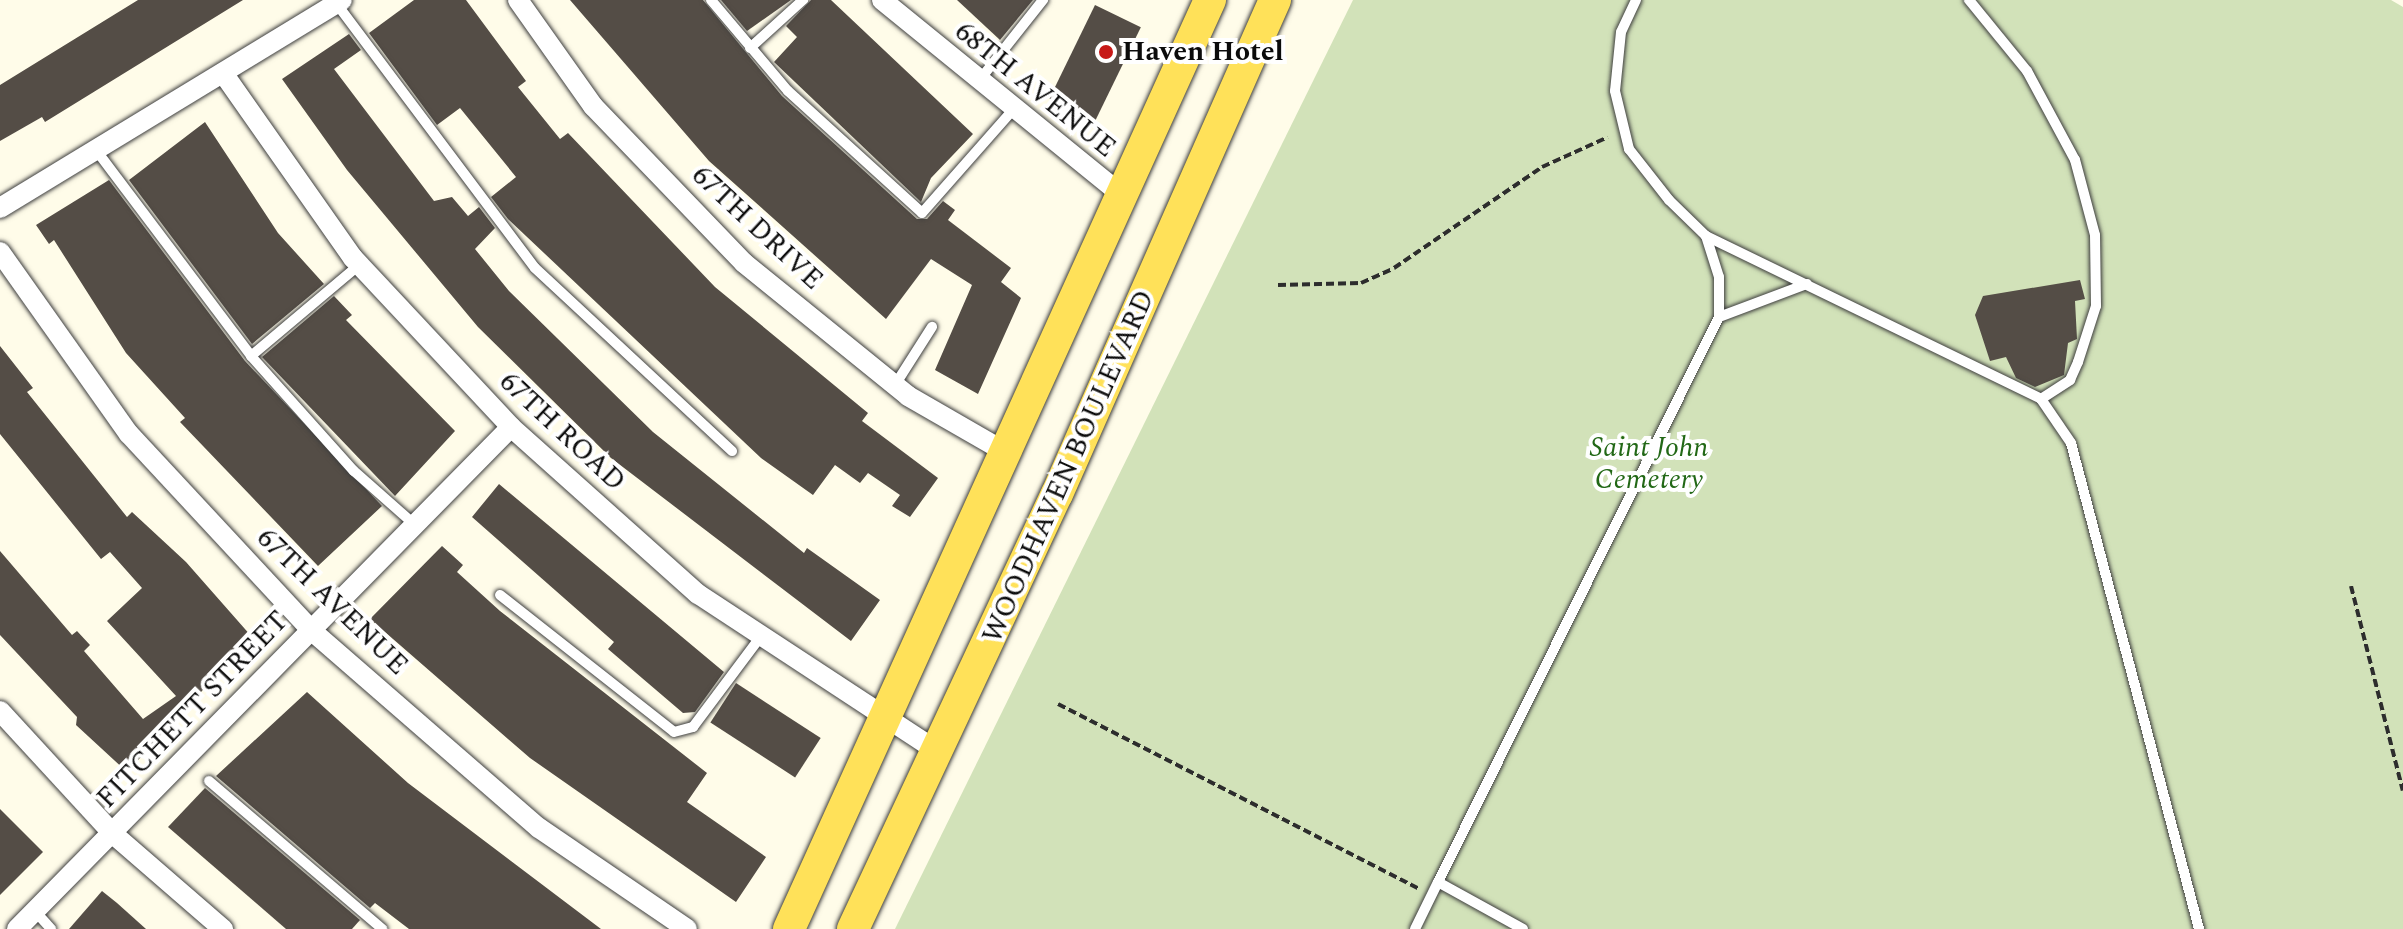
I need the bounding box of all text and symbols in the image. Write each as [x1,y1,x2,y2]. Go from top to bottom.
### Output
street label: 68TH AVENUE [948,15,1122,165]
place label: Haven Hotel [1122,35,1284,69]
marker: Haven Hotel [1097,43,1115,61]
street label: 67TH DRIVE [685,159,829,297]
street label: WOODHAVEN BOULEVARD [976,286,1162,648]
street label: 67TH ROAD [492,365,632,499]
park label: Saint John Cemetery [1590,431,1708,497]
street label: 67TH AVENUE [249,521,415,683]
street label: FITCHETT STREET [90,604,296,816]

